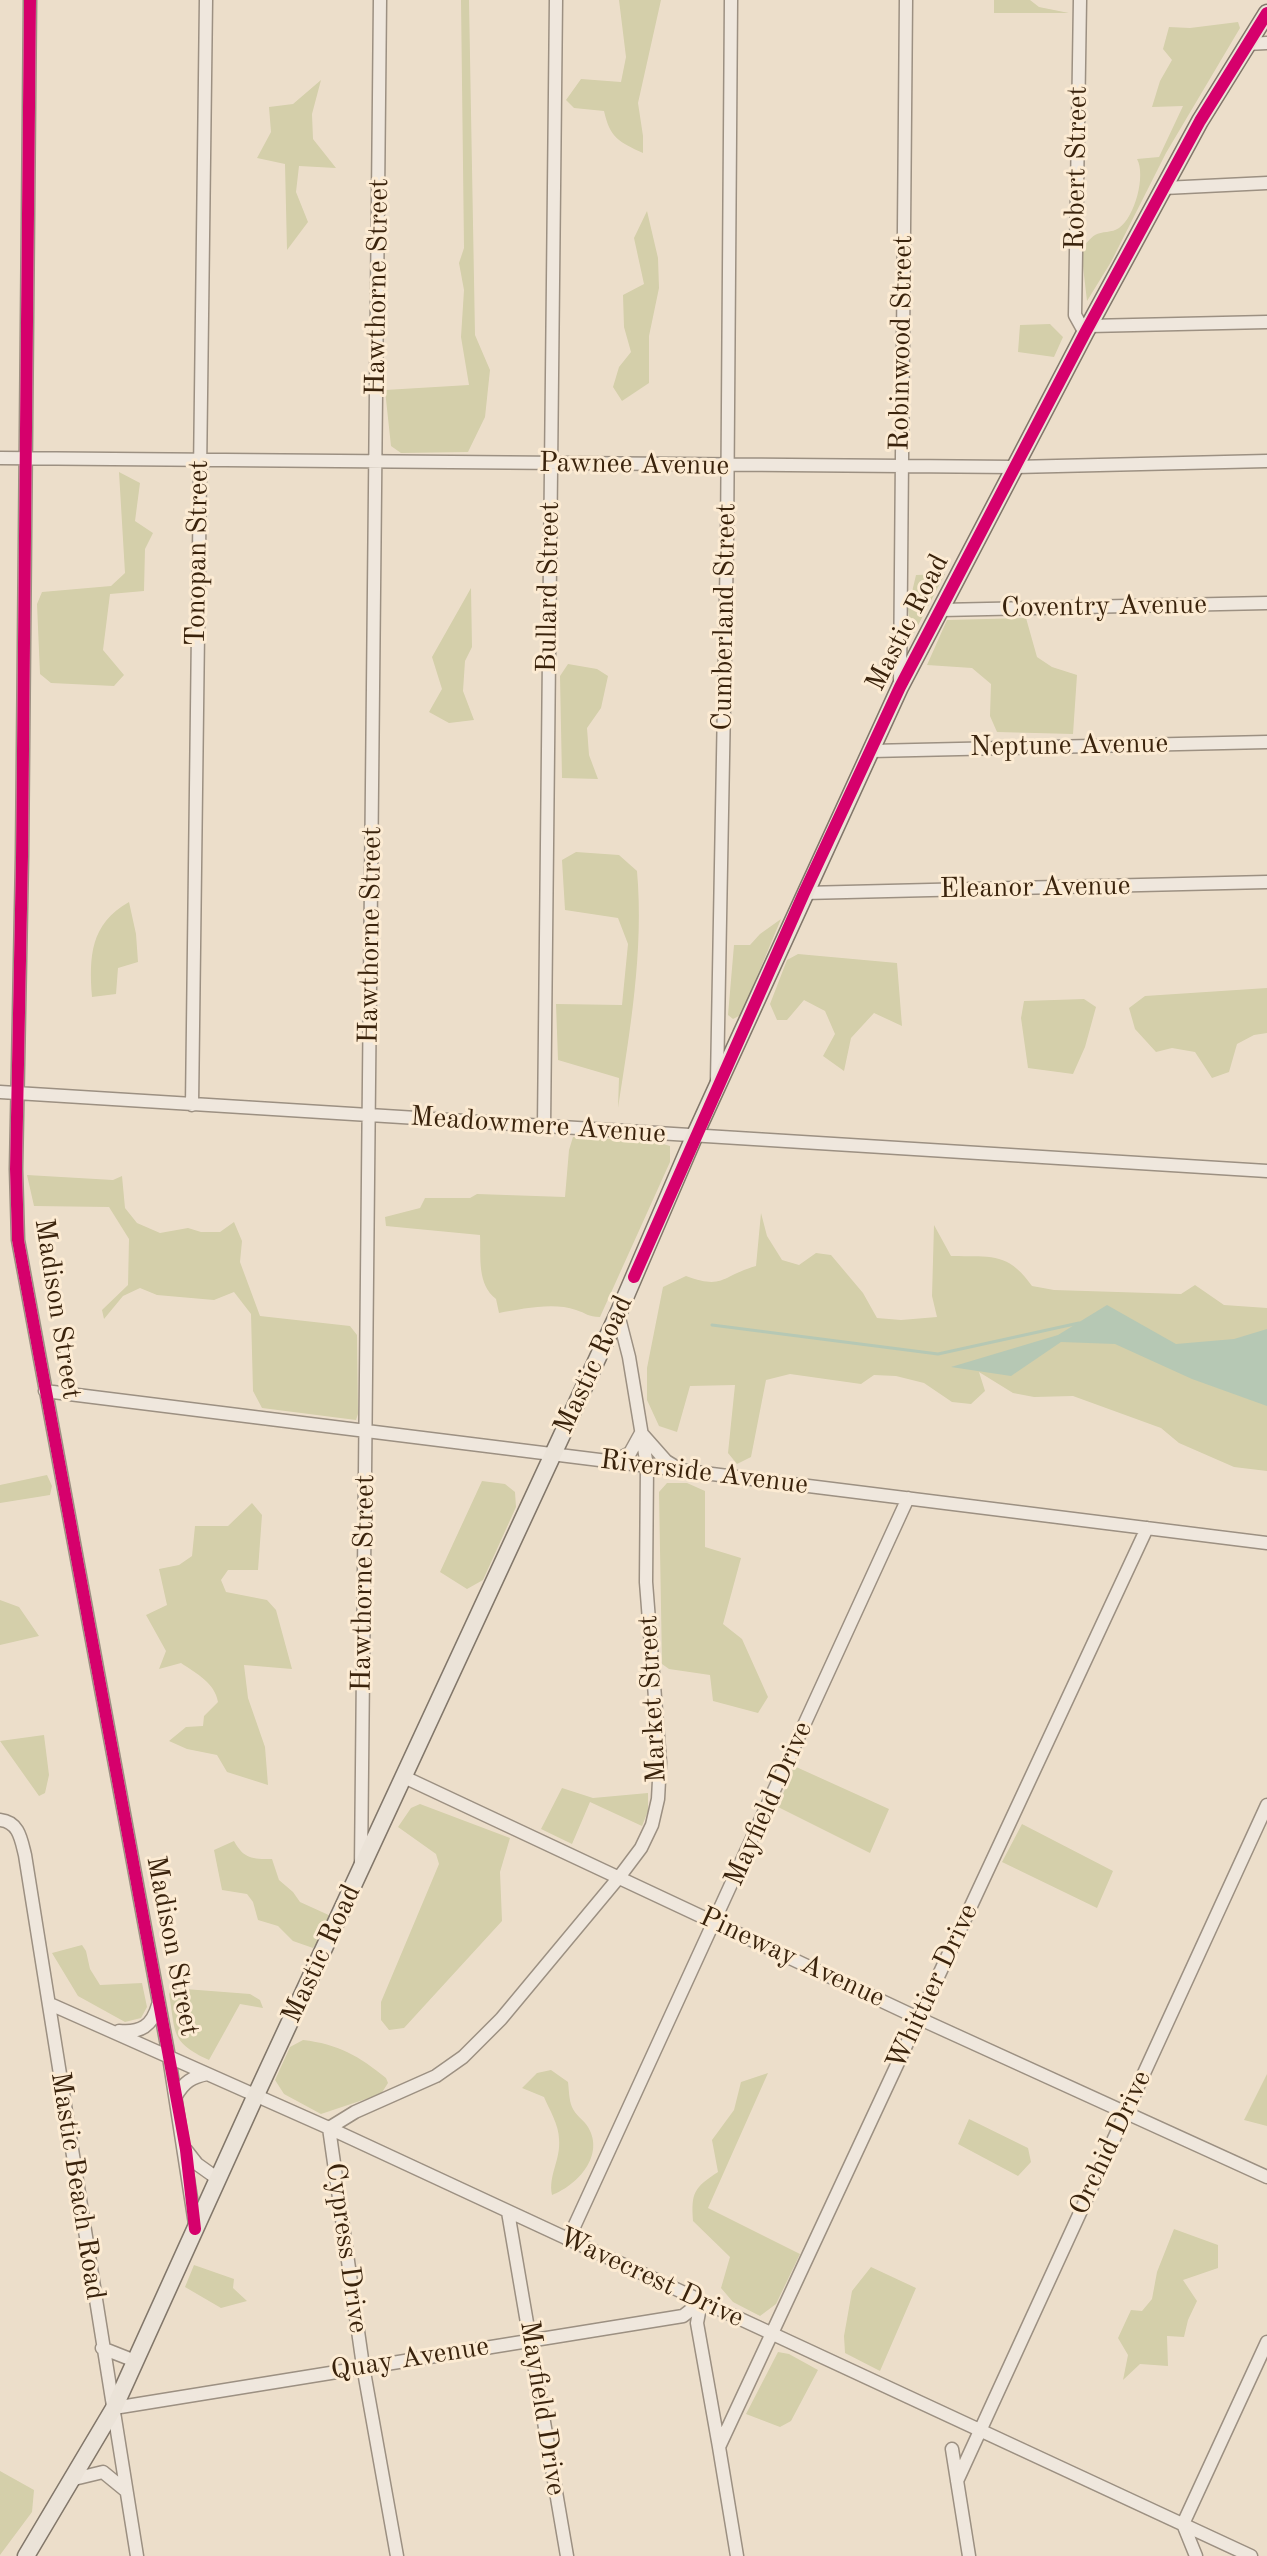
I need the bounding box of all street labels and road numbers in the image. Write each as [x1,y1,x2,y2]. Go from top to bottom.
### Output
street label: Robert Street [1059,85,1095,251]
street label: Hawthorne Street [359,178,397,396]
street label: Robinwood Street [883,235,921,451]
street label: Pawnee Avenue [539,447,729,483]
street label: Tonopan Street [180,459,216,647]
street label: Bullard Street [531,501,567,673]
street label: Cumberland Street [706,503,744,731]
street label: Mastic Road [859,549,957,697]
street label: Coventry Avenue [1001,588,1207,626]
street label: Neptune Avenue [969,727,1169,765]
street label: Hawthorne Street [352,826,390,1044]
street label: Eleanor Avenue [939,870,1131,906]
street label: Meadowmere Avenue [409,1100,667,1152]
street label: Madison Street [26,1216,88,1402]
street label: Mastic Road [547,1290,641,1440]
street label: Riverside Avenue [598,1444,810,1502]
street label: Hawthorne Street [345,1474,383,1692]
street label: Market Street [632,1614,674,1784]
street label: Mayfield Drive [718,1716,820,1892]
street label: Madison Street [138,1853,206,2039]
street label: Mastic Road [275,1879,369,2029]
street label: Whittier Drive [880,1899,986,2075]
street label: Pineway Avenue [694,1900,890,2016]
street label: Orchid Drive [1063,2065,1159,2221]
street label: Mastic Beach Road [42,2070,112,2302]
street label: Cypress Drive [317,2161,375,2335]
street label: Wavecrest Drive [553,2220,749,2336]
street label: Mayfield Drive [512,2318,572,2498]
street label: Quay Avenue [329,2330,491,2388]

